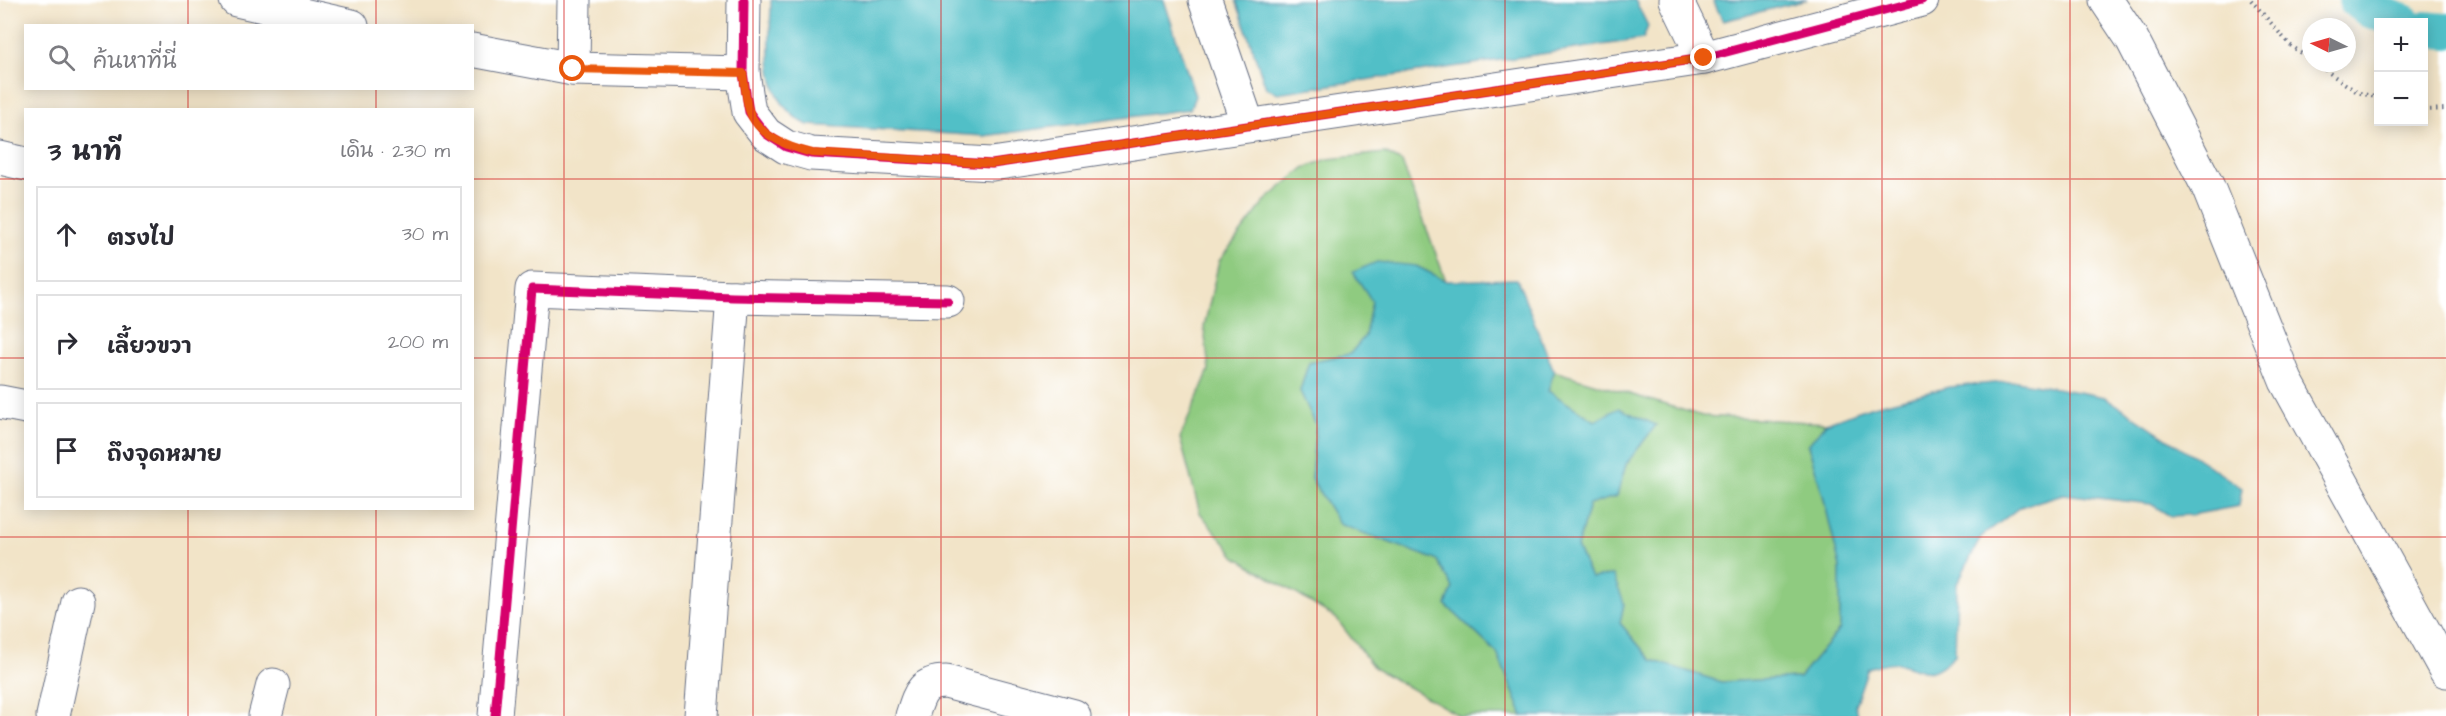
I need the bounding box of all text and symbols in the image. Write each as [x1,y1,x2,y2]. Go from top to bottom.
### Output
north arrow [2302,18,2356,72]
map controls [2374,18,2428,126]
button: + [2374,18,2428,72]
search box [24,24,474,90]
icon: search [45,41,78,74]
route end [1690,44,1716,70]
text: ค้นหาที่นี่ [93,46,177,77]
route start [559,55,585,81]
button: − [2374,72,2428,126]
text: 3 นาที [48,134,122,170]
text: เดิน · 230 m [340,137,450,165]
icon: ahead [50,218,83,251]
text: 30 m [402,220,448,248]
text: ตรงไป [107,223,175,254]
icon: right [50,326,83,359]
text: 200 m [388,328,448,356]
text: เลี้ยวขวา [107,331,191,362]
icon: arrive [50,434,83,467]
text: ถึงจุดหมาย [107,439,222,470]

